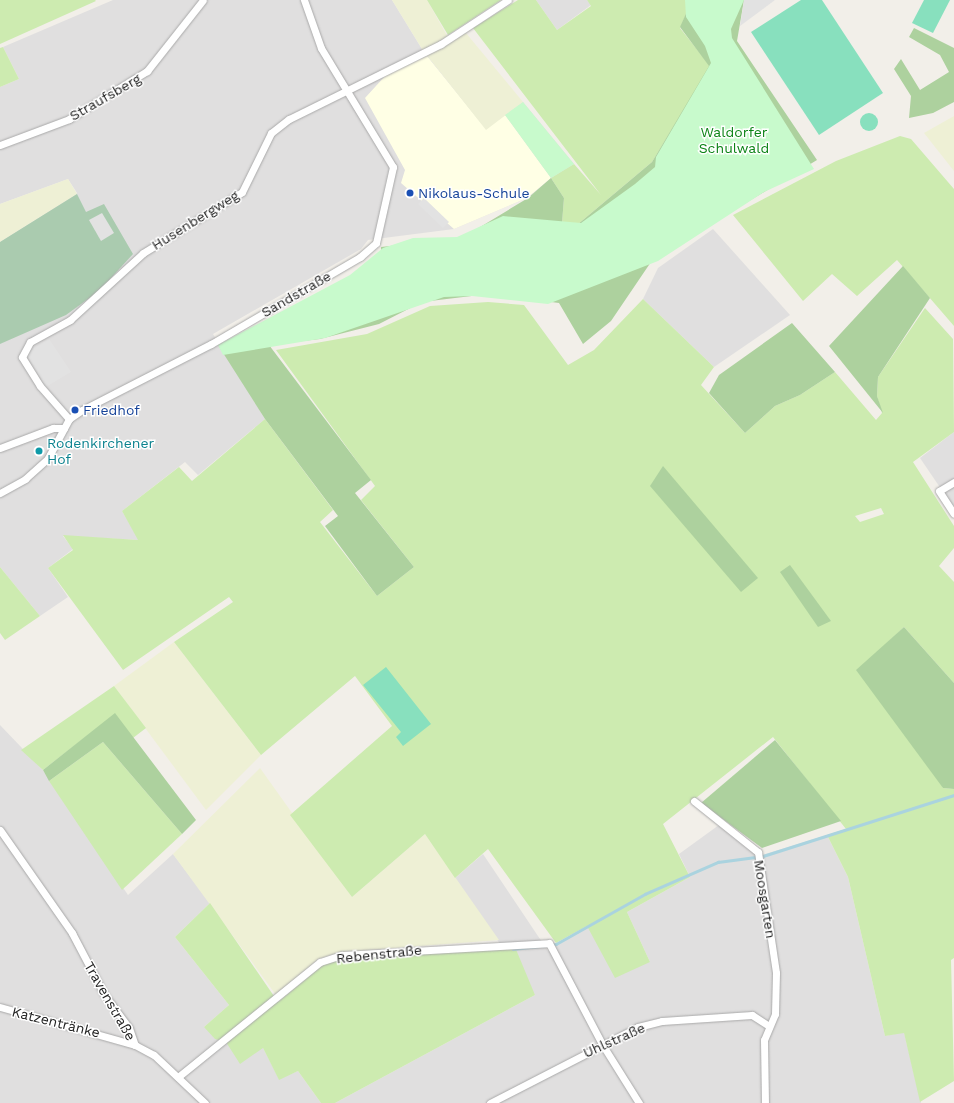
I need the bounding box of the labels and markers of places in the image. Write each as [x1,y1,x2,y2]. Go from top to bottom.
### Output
place label: Nikolaus-Schule [418,185,530,201]
marker: Nikolaus-Schule [405,188,415,198]
place label: Friedhof [83,402,140,418]
marker: Friedhof [70,405,80,415]
place label: Rodenkirchener Hof [47,435,154,468]
marker: Rodenkirchener Hof [34,446,44,456]

